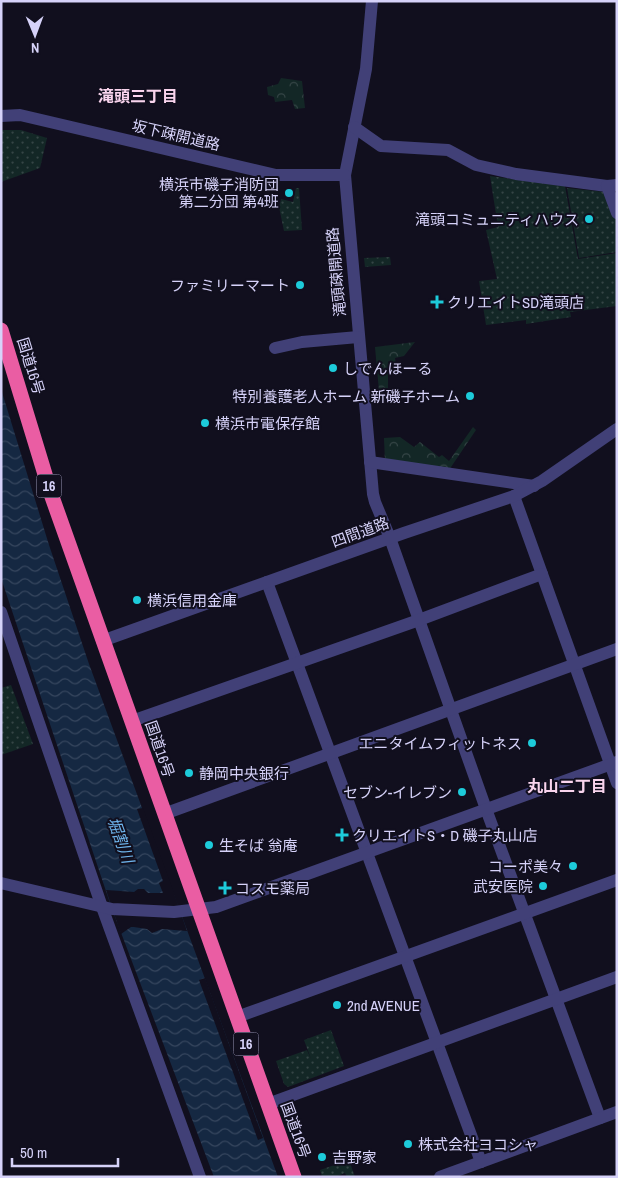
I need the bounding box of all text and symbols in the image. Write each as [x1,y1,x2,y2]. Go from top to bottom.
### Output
north arrow [10,10,60,60]
text: N [31,39,40,57]
district label: 滝頭三丁目 [98,85,178,107]
street label: 坂下疎開道路 [130,115,222,155]
place label: 横浜市磯子消防団 第二分団 第4班 [159,174,279,212]
marker: 横浜市磯子消防団 第二分団 第4班 [283,187,295,199]
place label: 滝頭コミュニティハウス [415,209,579,230]
marker: 滝頭コミュニティハウス [583,213,595,225]
street label: 滝頭疎開道路 [322,226,350,318]
place label: ファミリーマート [170,275,290,296]
marker: ファミリーマート [294,279,306,291]
place label: クリエイトSD滝頭店 [447,292,584,313]
marker: クリエイトSD滝頭店 [431,296,443,308]
street label: 国道16号 [12,335,50,397]
place label: しでんほーる [343,358,433,379]
marker: しでんほーる [327,362,339,374]
place label: 特別養護老人ホーム 新磯子ホーム [232,386,460,407]
marker: 特別養護老人ホーム 新磯子ホーム [464,390,476,402]
place label: 横浜市電保存館 [215,413,320,434]
marker: 横浜市電保存館 [199,417,211,429]
road number: 16 [36,474,62,498]
street label: 四間道路 [328,512,392,552]
place label: 横浜信用金庫 [147,590,237,611]
marker: 横浜信用金庫 [131,594,143,606]
street label: 国道16号 [141,718,179,780]
place label: エニタイムフィットネス [358,733,522,754]
marker: エニタイムフィットネス [526,737,538,749]
place label: 静岡中央銀行 [199,763,289,784]
marker: 静岡中央銀行 [183,767,195,779]
district label: 丸山二丁目 [527,775,607,797]
place label: セブン-イレブン [343,782,452,803]
marker: セブン-イレブン [456,786,468,798]
water label: 堀割川 [102,814,140,868]
place label: クリエイトS・D 磯子丸山店 [352,825,538,846]
marker: クリエイトS・D 磯子丸山店 [336,829,348,841]
place label: 生そば 翁庵 [219,835,297,856]
marker: 生そば 翁庵 [203,839,215,851]
place label: コーポ美々 [488,856,563,877]
marker: コーポ美々 [567,860,579,872]
place label: 武安医院 [473,876,533,897]
place label: コスモ薬局 [235,878,310,899]
marker: 武安医院 [537,880,549,892]
marker: コスモ薬局 [219,882,231,894]
place label: 2nd AVENUE [347,995,420,1016]
marker: 2nd AVENUE [331,999,343,1011]
road number: 16 [234,1032,258,1056]
street label: 国道16号 [276,1099,316,1161]
place label: 株式会社ヨコシャ [418,1134,538,1155]
scale bar [12,1136,119,1168]
marker: 株式会社ヨコシャ [402,1138,414,1150]
text: 50 m [20,1142,47,1163]
place label: 吉野家 [332,1147,377,1168]
marker: 吉野家 [316,1151,328,1163]

